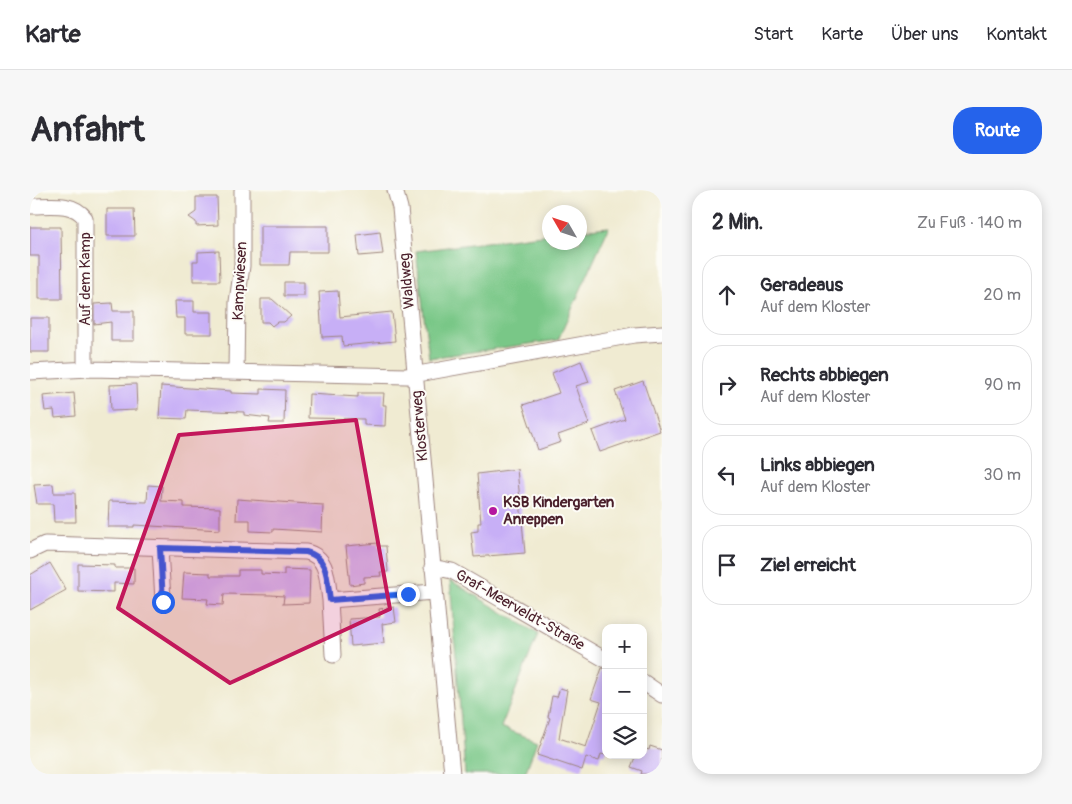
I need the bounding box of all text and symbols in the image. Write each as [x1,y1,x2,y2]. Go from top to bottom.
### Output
text: Karte [25,20,81,49]
text: Start [753,23,793,46]
text: Karte [821,23,863,46]
text: Über uns [891,23,958,46]
text: Kontakt [986,23,1047,46]
button: Route [953,107,1042,154]
text: Anfahrt [30,108,145,152]
north arrow [542,205,587,250]
text: 2 Min. [712,209,763,236]
text: Zu Fuß · 140 m [917,213,1022,233]
street label: Auf dem Kamp [76,232,95,326]
street label: Kampwiesen [228,241,252,321]
street label: Waldweg [395,252,419,310]
text: Geradeaus [760,273,843,297]
icon: ahead [713,281,741,309]
text: 20 m [983,285,1021,305]
text: Auf dem Kloster [760,297,870,317]
text: Rechts abbiegen [760,363,889,387]
icon: right [713,371,741,399]
text: 90 m [984,375,1021,395]
text: Auf dem Kloster [760,387,870,407]
street label: Klosterweg [407,390,433,462]
text: Links abbiegen [760,453,875,477]
icon: left [713,461,741,489]
text: 30 m [983,465,1021,485]
text: Auf dem Kloster [760,477,870,497]
place label: KSB Kindergarten Anreppen [503,493,615,529]
marker: KSB Kindergarten Anreppen [487,505,499,517]
icon: arrive [713,551,741,579]
text: Ziel erreicht [760,553,856,577]
street label: Graf-Meerveldt-Straße [452,565,588,655]
route end [397,583,420,606]
route start [152,591,175,614]
map controls [602,624,647,759]
button: + [602,624,647,669]
button: − [602,669,647,714]
button: layers [602,714,647,759]

